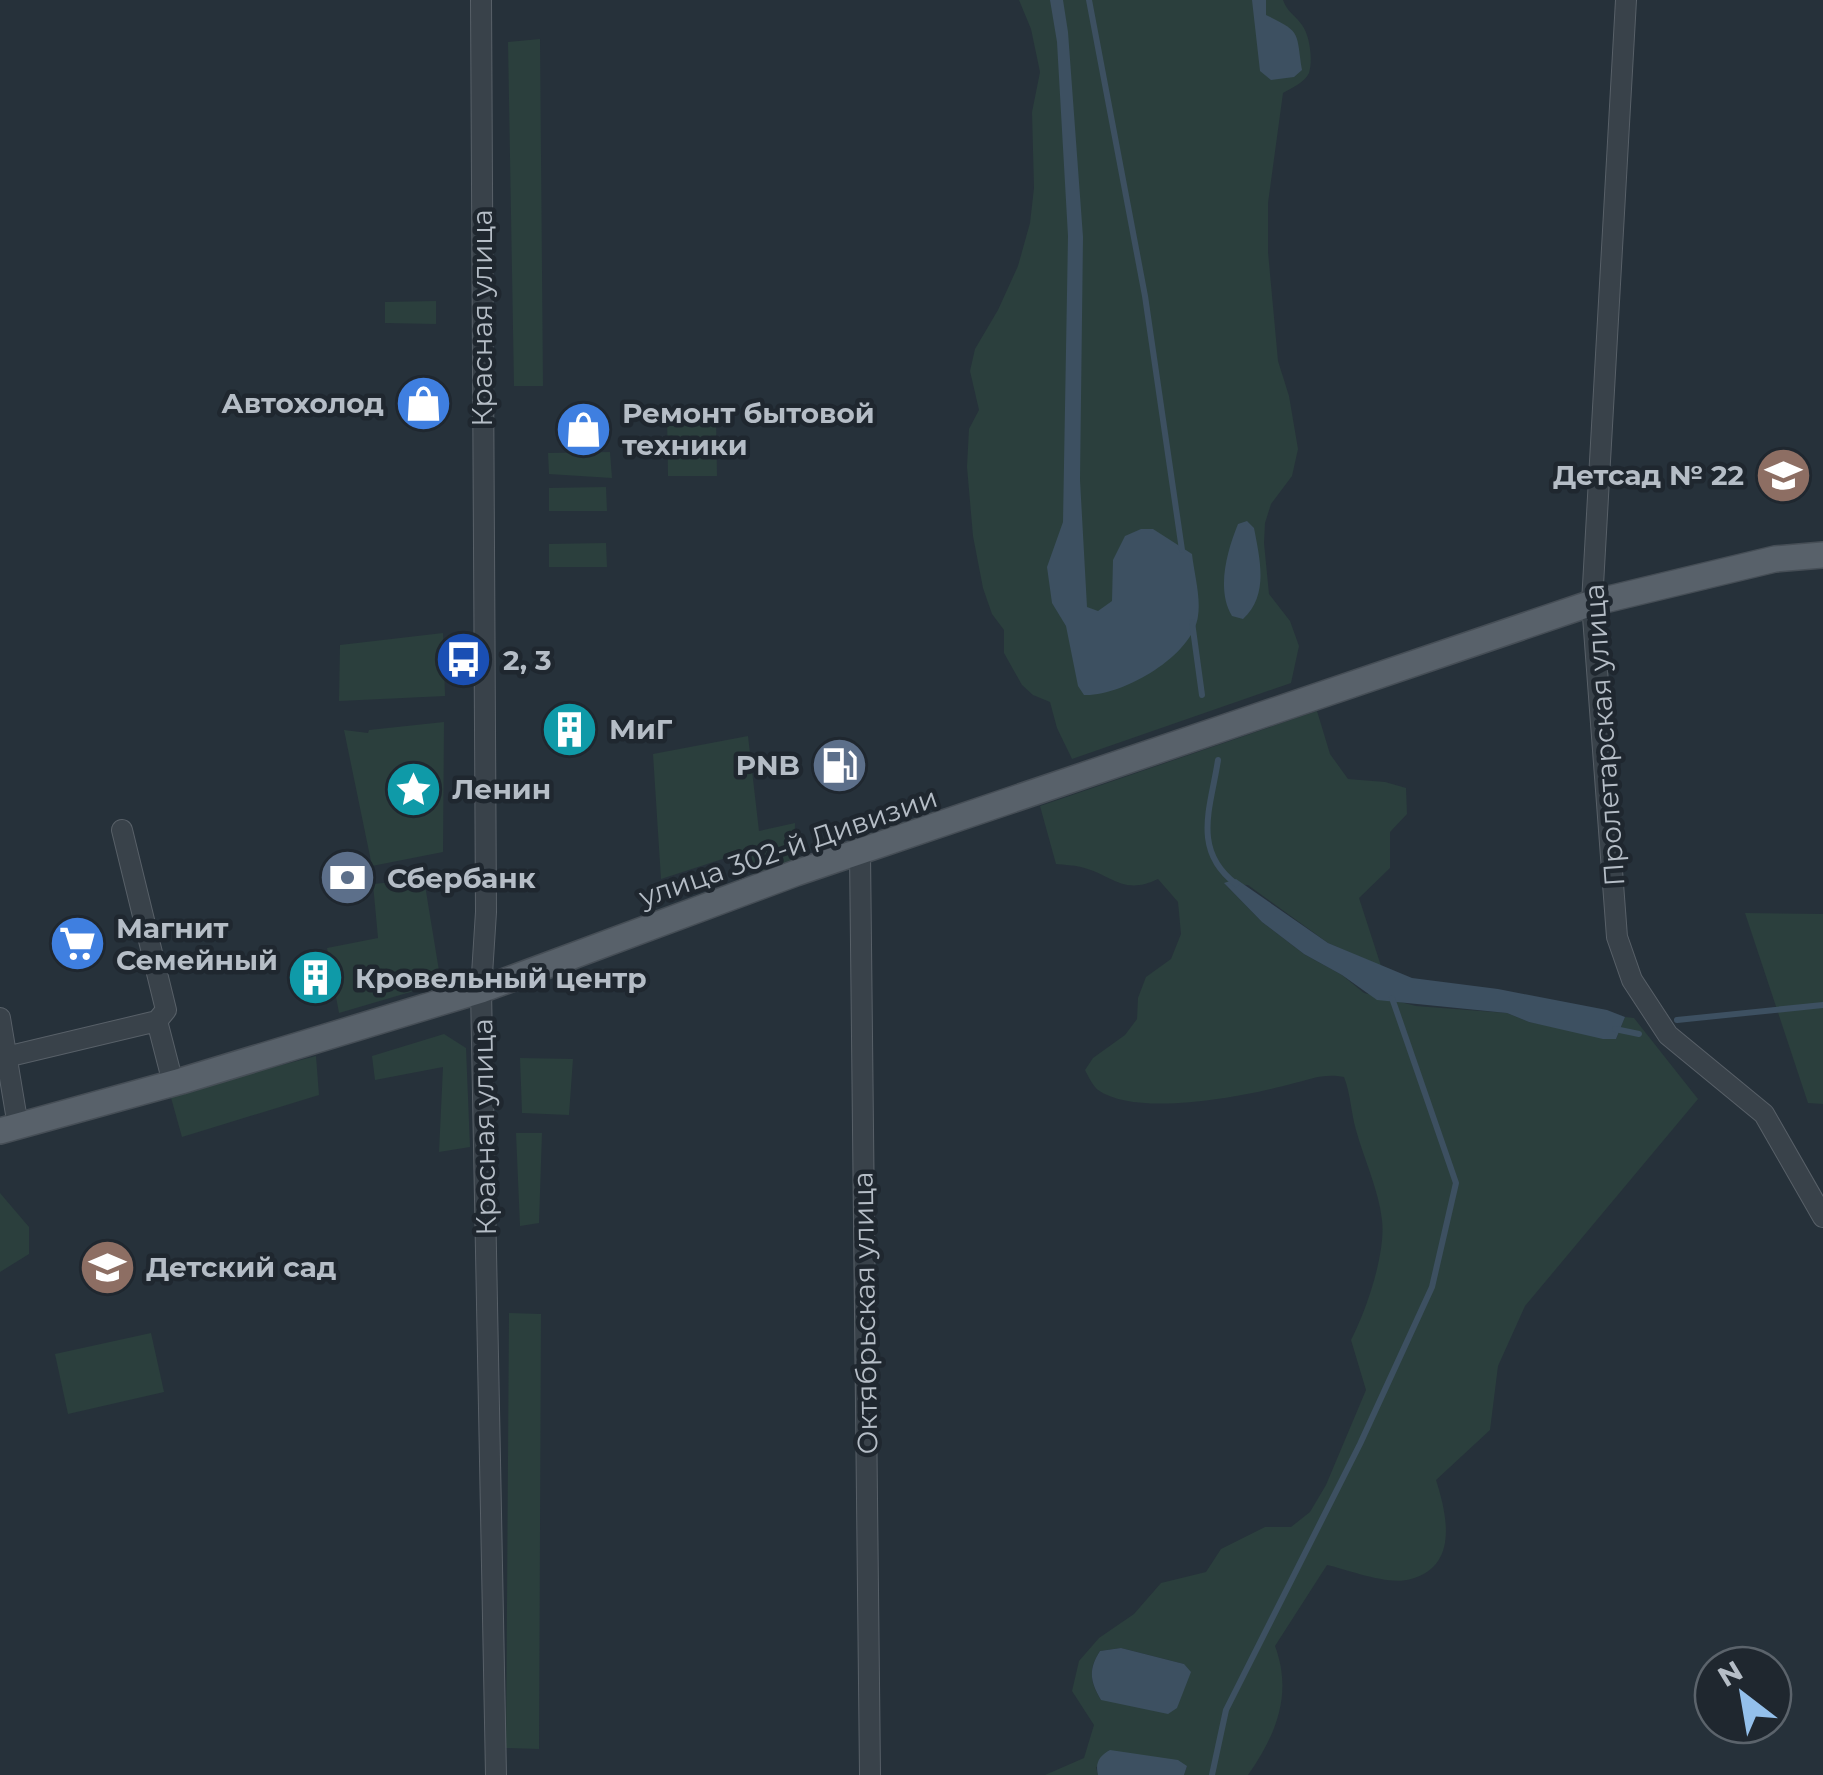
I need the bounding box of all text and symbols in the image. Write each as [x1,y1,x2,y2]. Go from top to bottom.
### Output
street label: Красная улица [465,209,499,427]
shop icon: Автохолод [393,373,453,433]
place label: Автохолод [221,386,384,420]
place label: Ремонт бытовой техники [622,396,875,462]
shop icon: Ремонт бытовой техники [553,399,613,459]
school or university icon: Детсад № 22 [1753,445,1813,505]
place label: Детсад № 22 [1553,458,1744,492]
street label: Пролетарская улица [1576,583,1632,887]
bus stop icon: 2, 3 [434,630,494,690]
place label: 2, 3 [503,643,552,677]
building icon: МиГ [540,699,600,759]
place label: МиГ [609,712,673,746]
fuel station icon: PNB [809,735,869,795]
place label: PNB [736,748,800,782]
place icon: Ленин [383,759,443,819]
place label: Ленин [452,772,551,806]
street label: улица 302-й Дивизии [633,780,942,914]
bank icon: Сбербанк [318,848,378,908]
place label: Сбербанк [387,861,536,895]
place label: Магнит Семейный [116,911,278,977]
supermarket icon: Магнит Семейный [47,914,107,974]
building icon: Кровельный центр [286,948,346,1008]
place label: Кровельный центр [355,961,647,995]
street label: Красная улица [465,1018,503,1236]
street label: Октябрьская улица [846,1171,884,1455]
school or university icon: Детский сад [77,1237,137,1297]
place label: Детский сад [146,1250,336,1284]
north arrow [1693,1645,1793,1745]
text: N [1712,1653,1749,1694]

